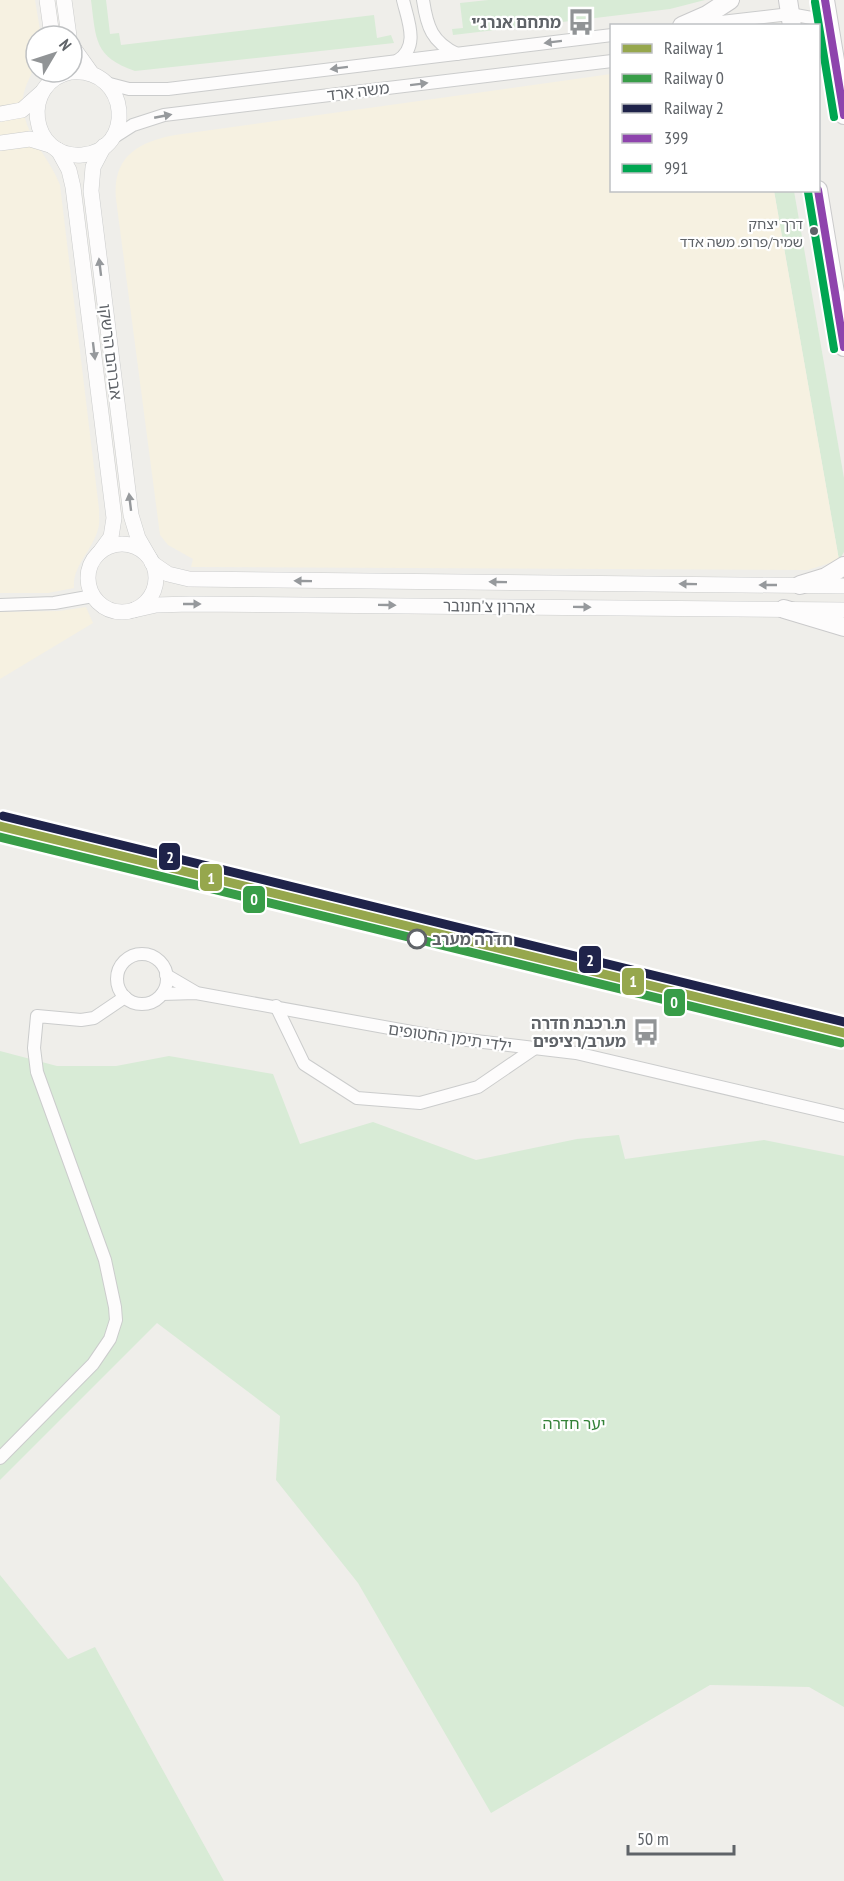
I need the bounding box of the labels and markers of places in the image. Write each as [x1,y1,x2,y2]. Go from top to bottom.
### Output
bus stop icon: מתחם אנרג׳י [566,7,596,37]
place label: מתחם אנרג׳י [471,12,561,32]
place label: דרך יצחק שמיר/פרופ. משה אדד [680,215,803,251]
marker: דרך יצחק שמיר/פרופ. משה אדד [808,225,820,237]
marker: חדרה מערב [407,929,427,949]
place label: חדרה מערב [432,929,513,949]
place label: ת.רכבת חדרה מערב/רציפים [531,1013,626,1051]
bus stop icon: ת.רכבת חדרה מערב/רציפים [631,1017,661,1047]

